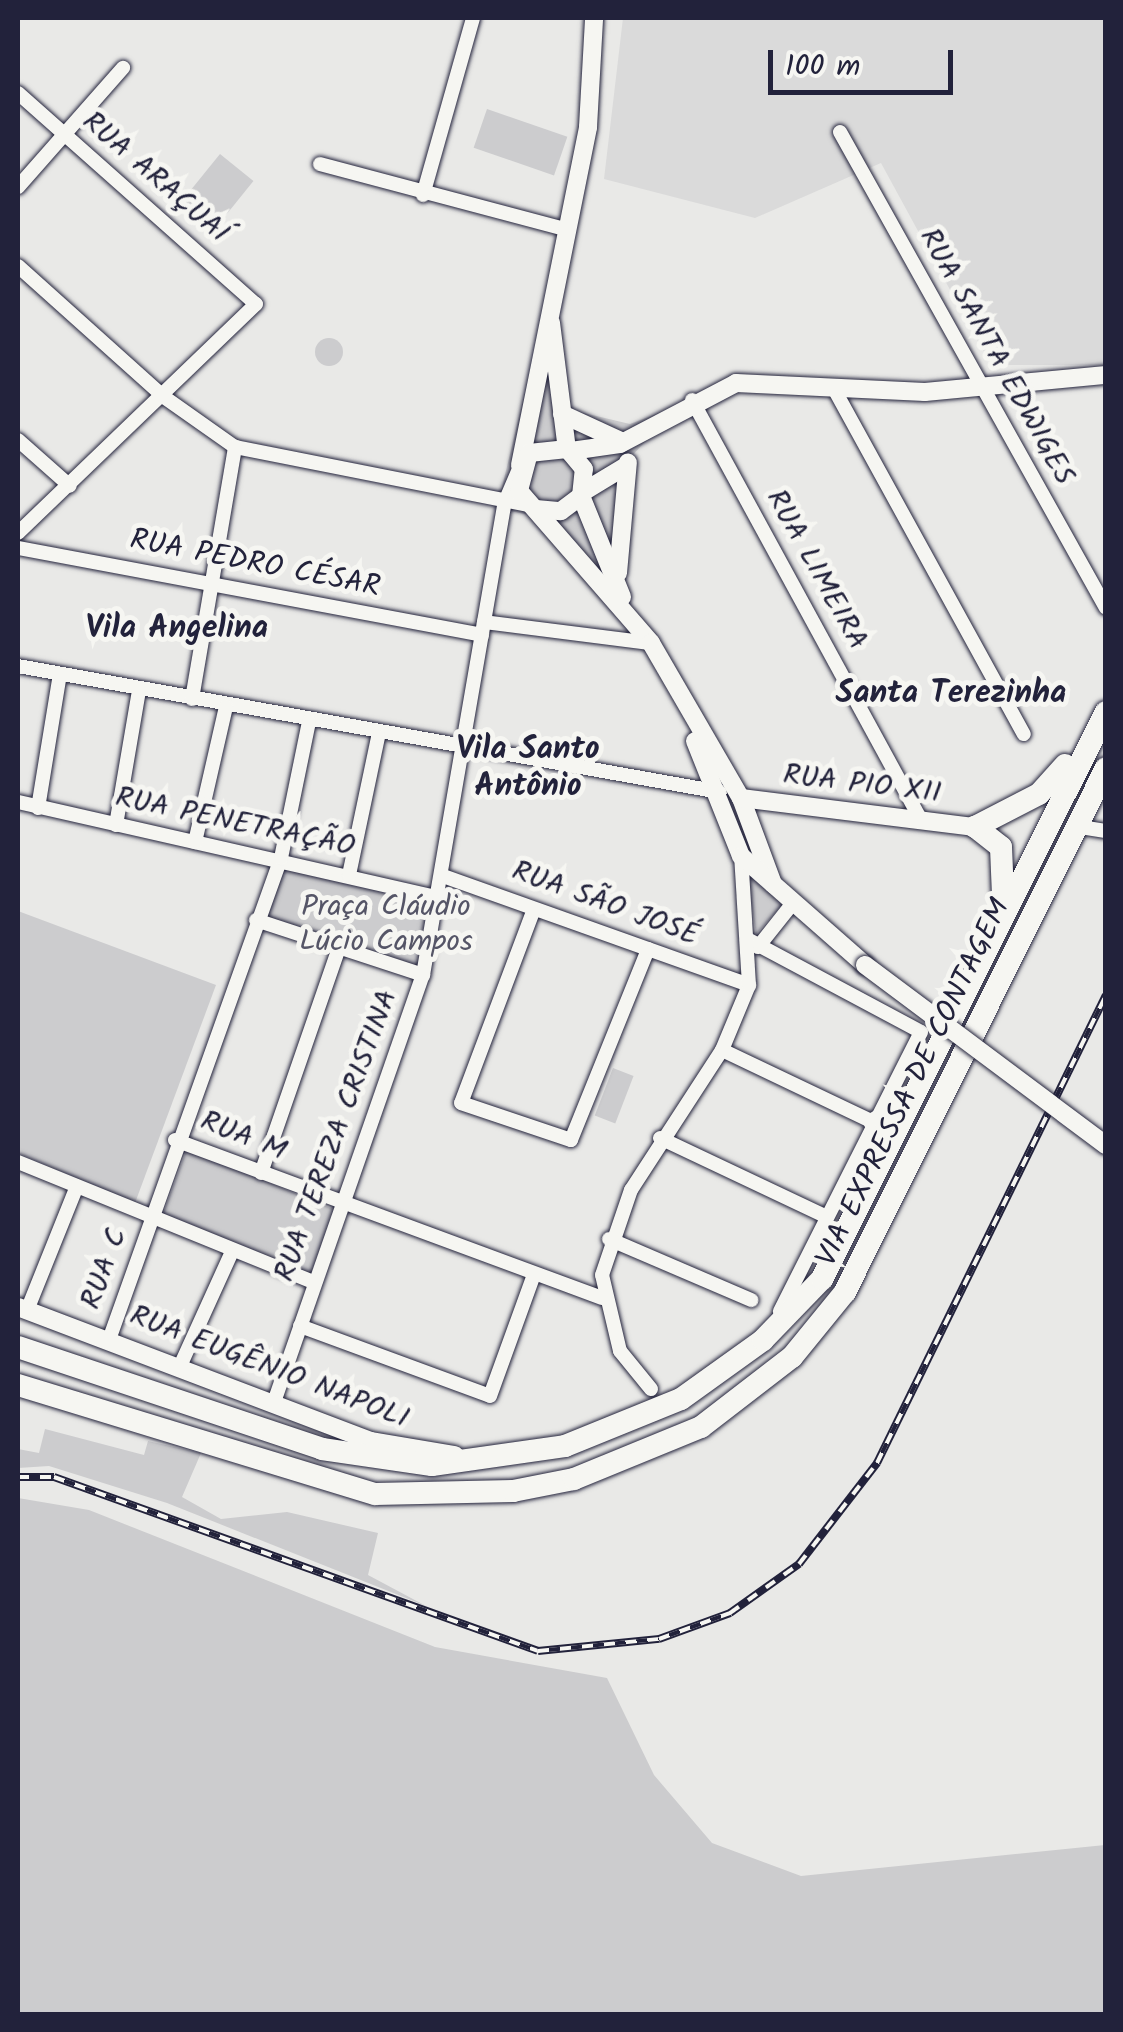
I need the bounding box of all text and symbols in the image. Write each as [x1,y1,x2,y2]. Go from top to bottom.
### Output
scale bar [773,30,958,92]
text: 100 m [785,43,860,91]
street label: RUA ARAÇUAÍ [74,104,236,252]
street label: RUA SANTA EDWIGES [910,222,1082,492]
street label: RUA LIMEIRA [757,484,875,656]
street label: RUA PEDRO CÉSAR [127,522,383,606]
district label: Vila Angelina [86,610,268,648]
district label: Santa Terezinha [836,675,1066,713]
district label: Vila Santo Antônio [456,732,600,807]
street label: RUA PIO XII [781,757,943,813]
street label: RUA PENETRAÇÃO [112,780,358,866]
street label: RUA SÃO JOSÉ [507,854,703,954]
park label: Praça Cláudio Lúcio Campos [299,889,473,960]
street label: VIA EXPRESSA DE CONTAGEM [809,893,1019,1273]
street label: RUA TEREZA CRISTINA [267,985,407,1287]
street label: RUA M [195,1104,291,1170]
street label: RUA C [74,1224,136,1314]
street label: RUA EUGÊNIO NAPOLI [124,1298,414,1438]

